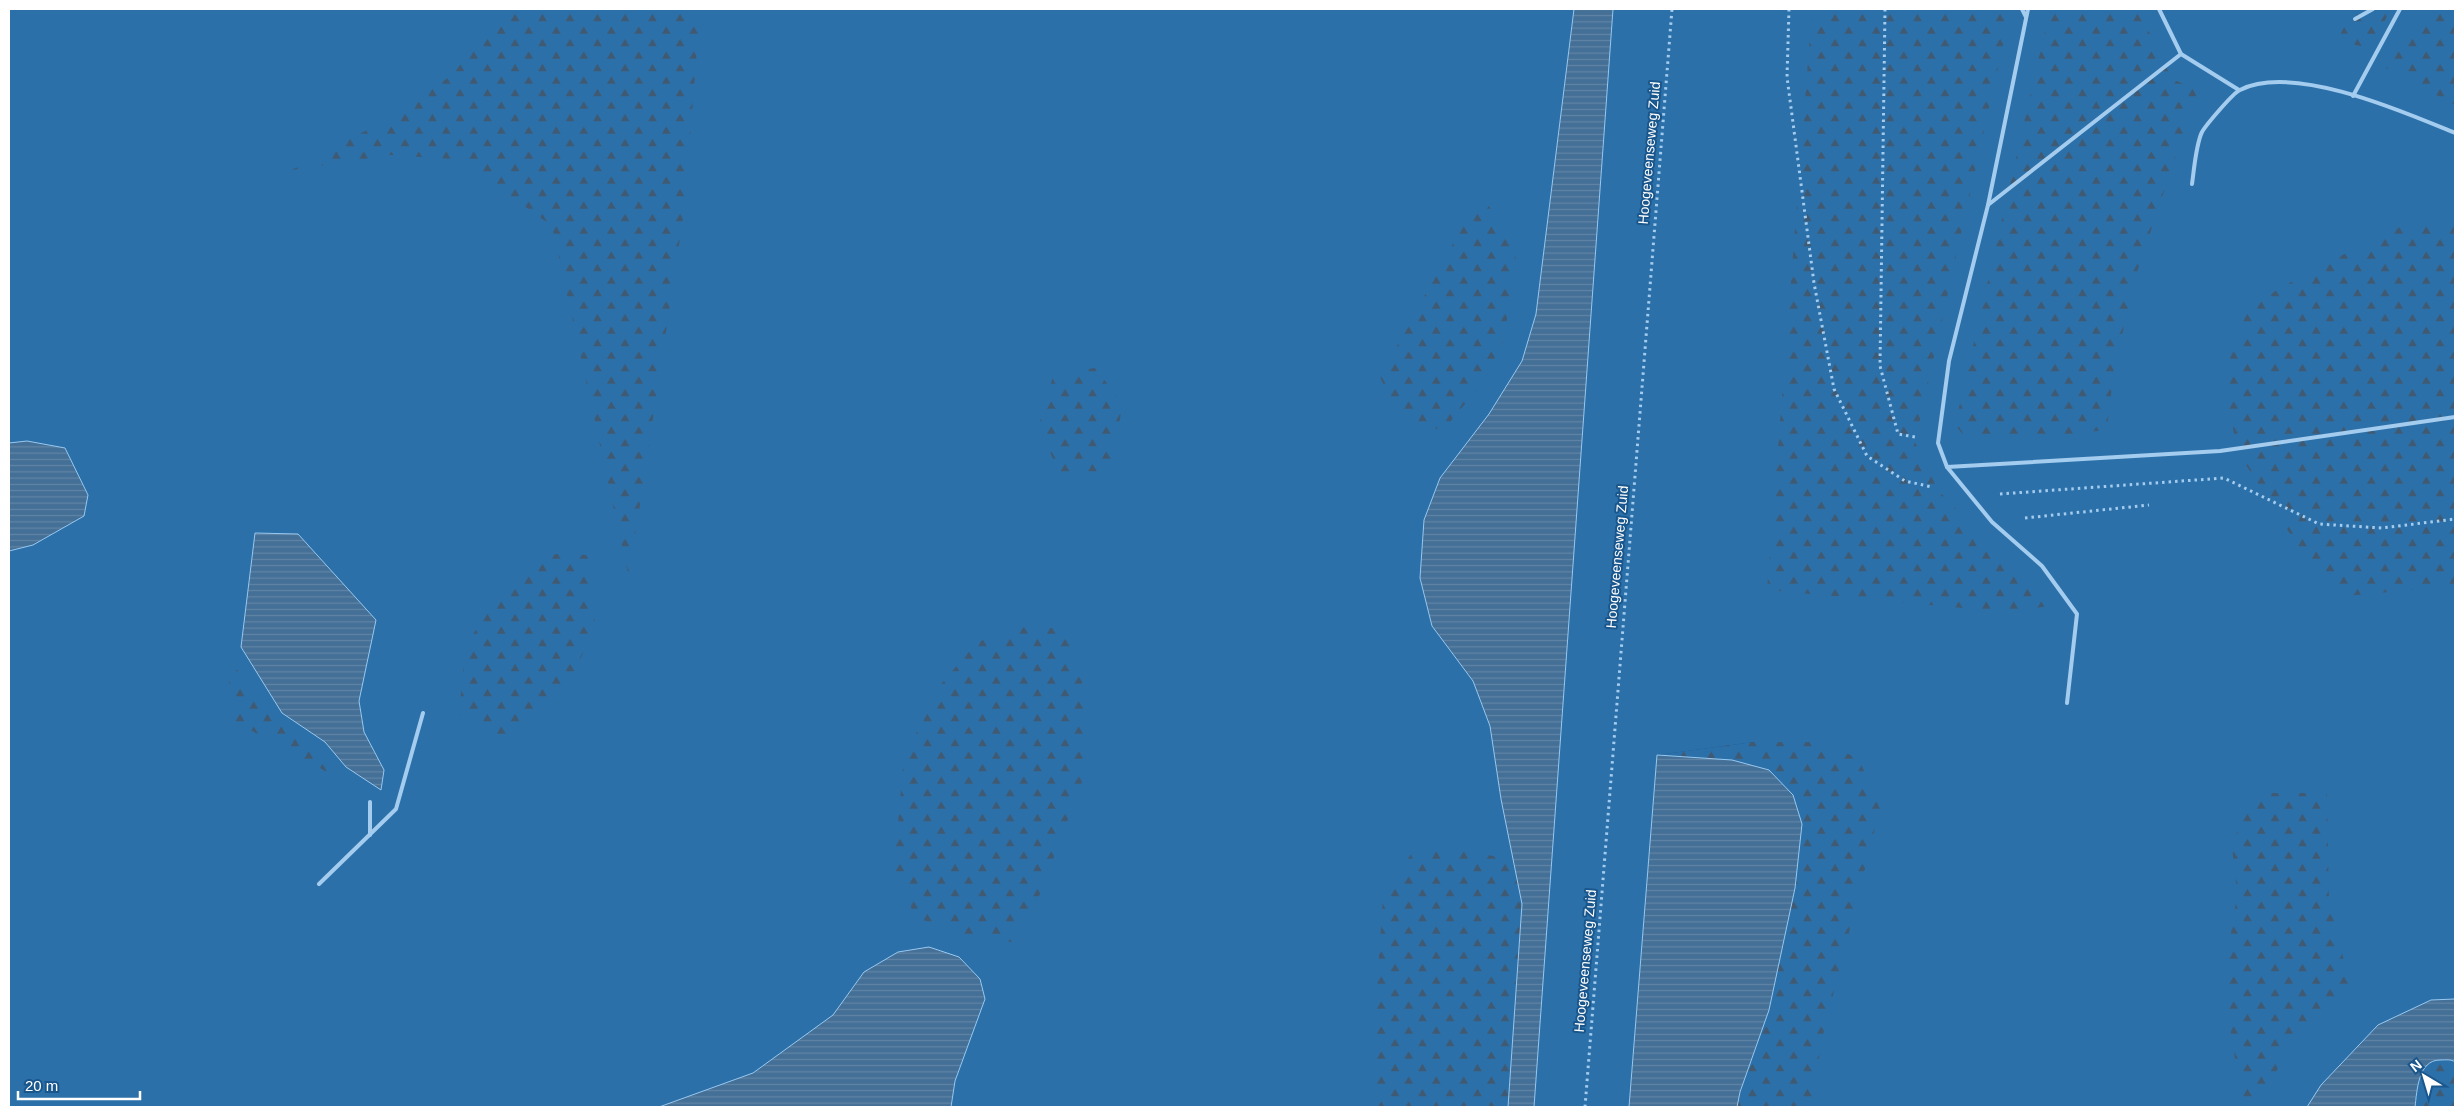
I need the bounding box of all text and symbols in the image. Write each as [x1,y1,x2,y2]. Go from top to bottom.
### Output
street label: Hoogeveenseweg Zuid [1635,81,1663,225]
street label: Hoogeveenseweg Zuid [1603,485,1631,629]
street label: Hoogeveenseweg Zuid [1571,889,1599,1033]
north arrow [2399,1051,2449,1101]
text: N [2407,1056,2425,1075]
scale bar [18,1068,140,1100]
text: 20 m [25,1077,58,1094]

